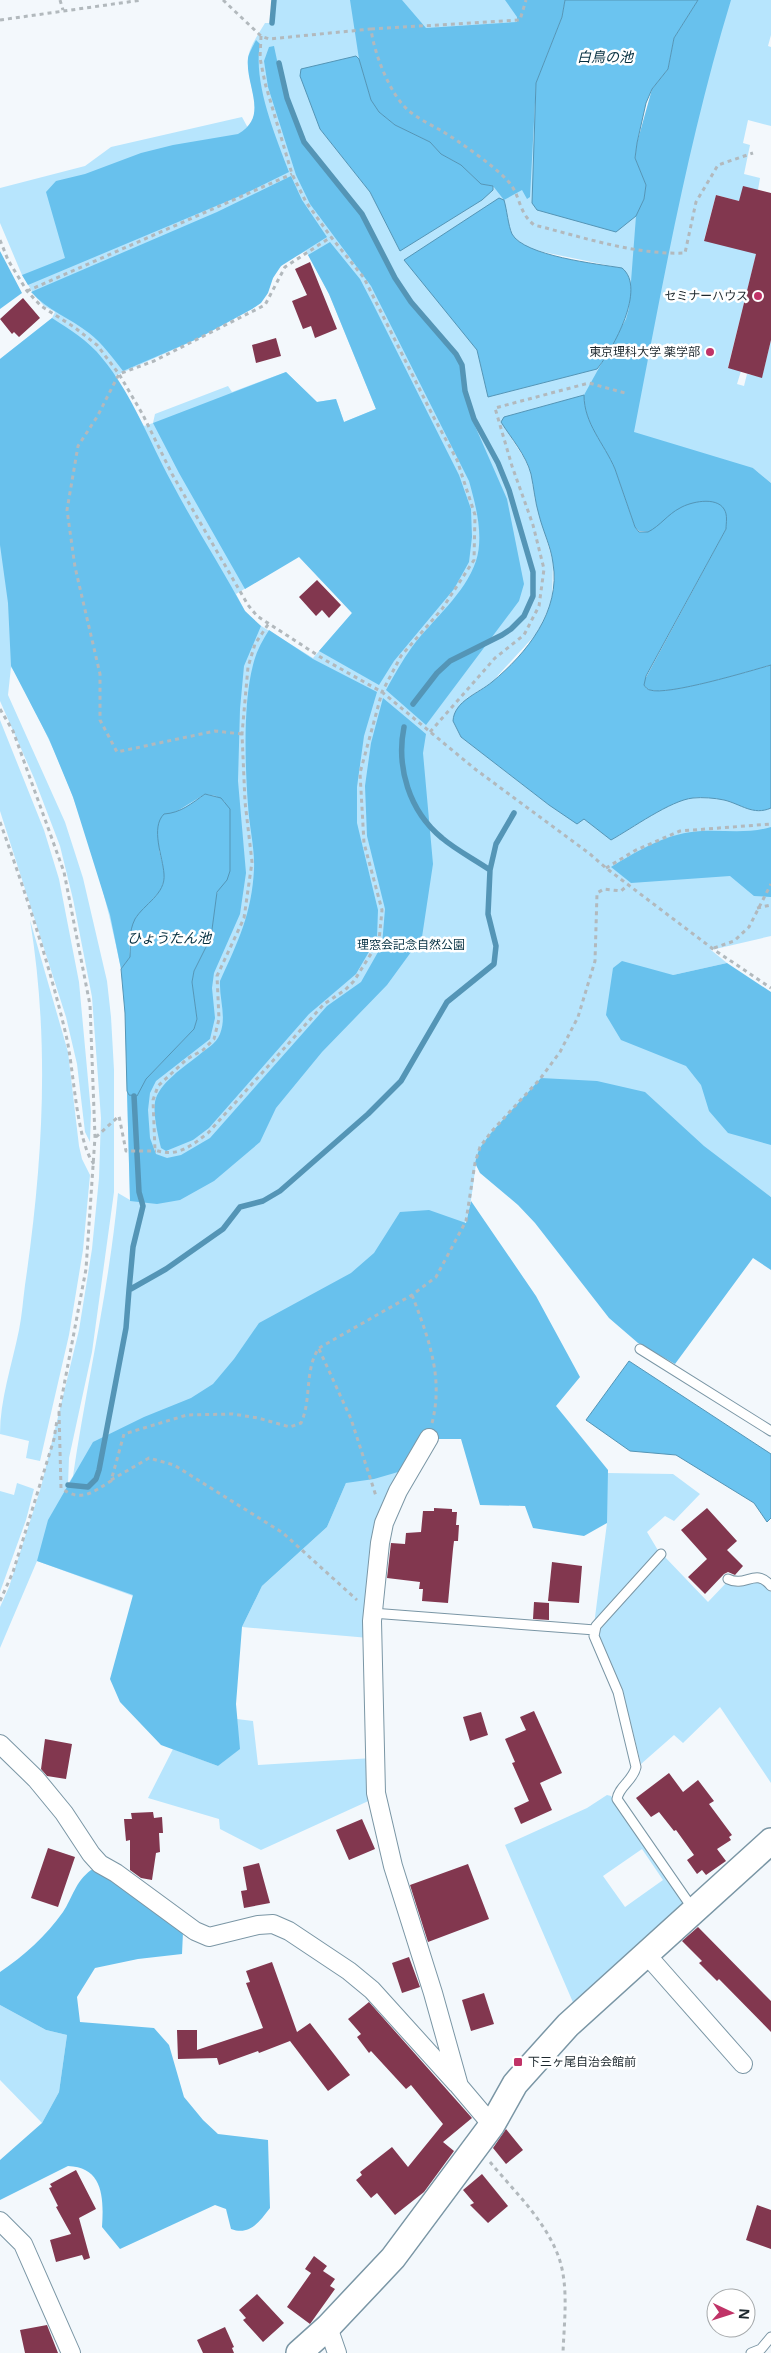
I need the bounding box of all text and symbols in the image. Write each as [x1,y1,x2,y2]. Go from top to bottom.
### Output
water label: 白鳥の池 [577,47,635,66]
place label: セミナーハウス [664,287,748,304]
marker: セミナーハウス [752,290,764,302]
place label: 東京理科大学 薬学部 [589,343,700,360]
marker: 東京理科大学 薬学部 [704,346,716,358]
water label: ひょうたん池 [127,928,213,947]
park label: 理窓会記念自然公園 [357,936,465,953]
place label: 下三ヶ尾自治会館前 [528,2053,636,2070]
marker: 下三ヶ尾自治会館前 [512,2056,524,2068]
north arrow [706,2288,756,2338]
text: N [735,2308,754,2320]

